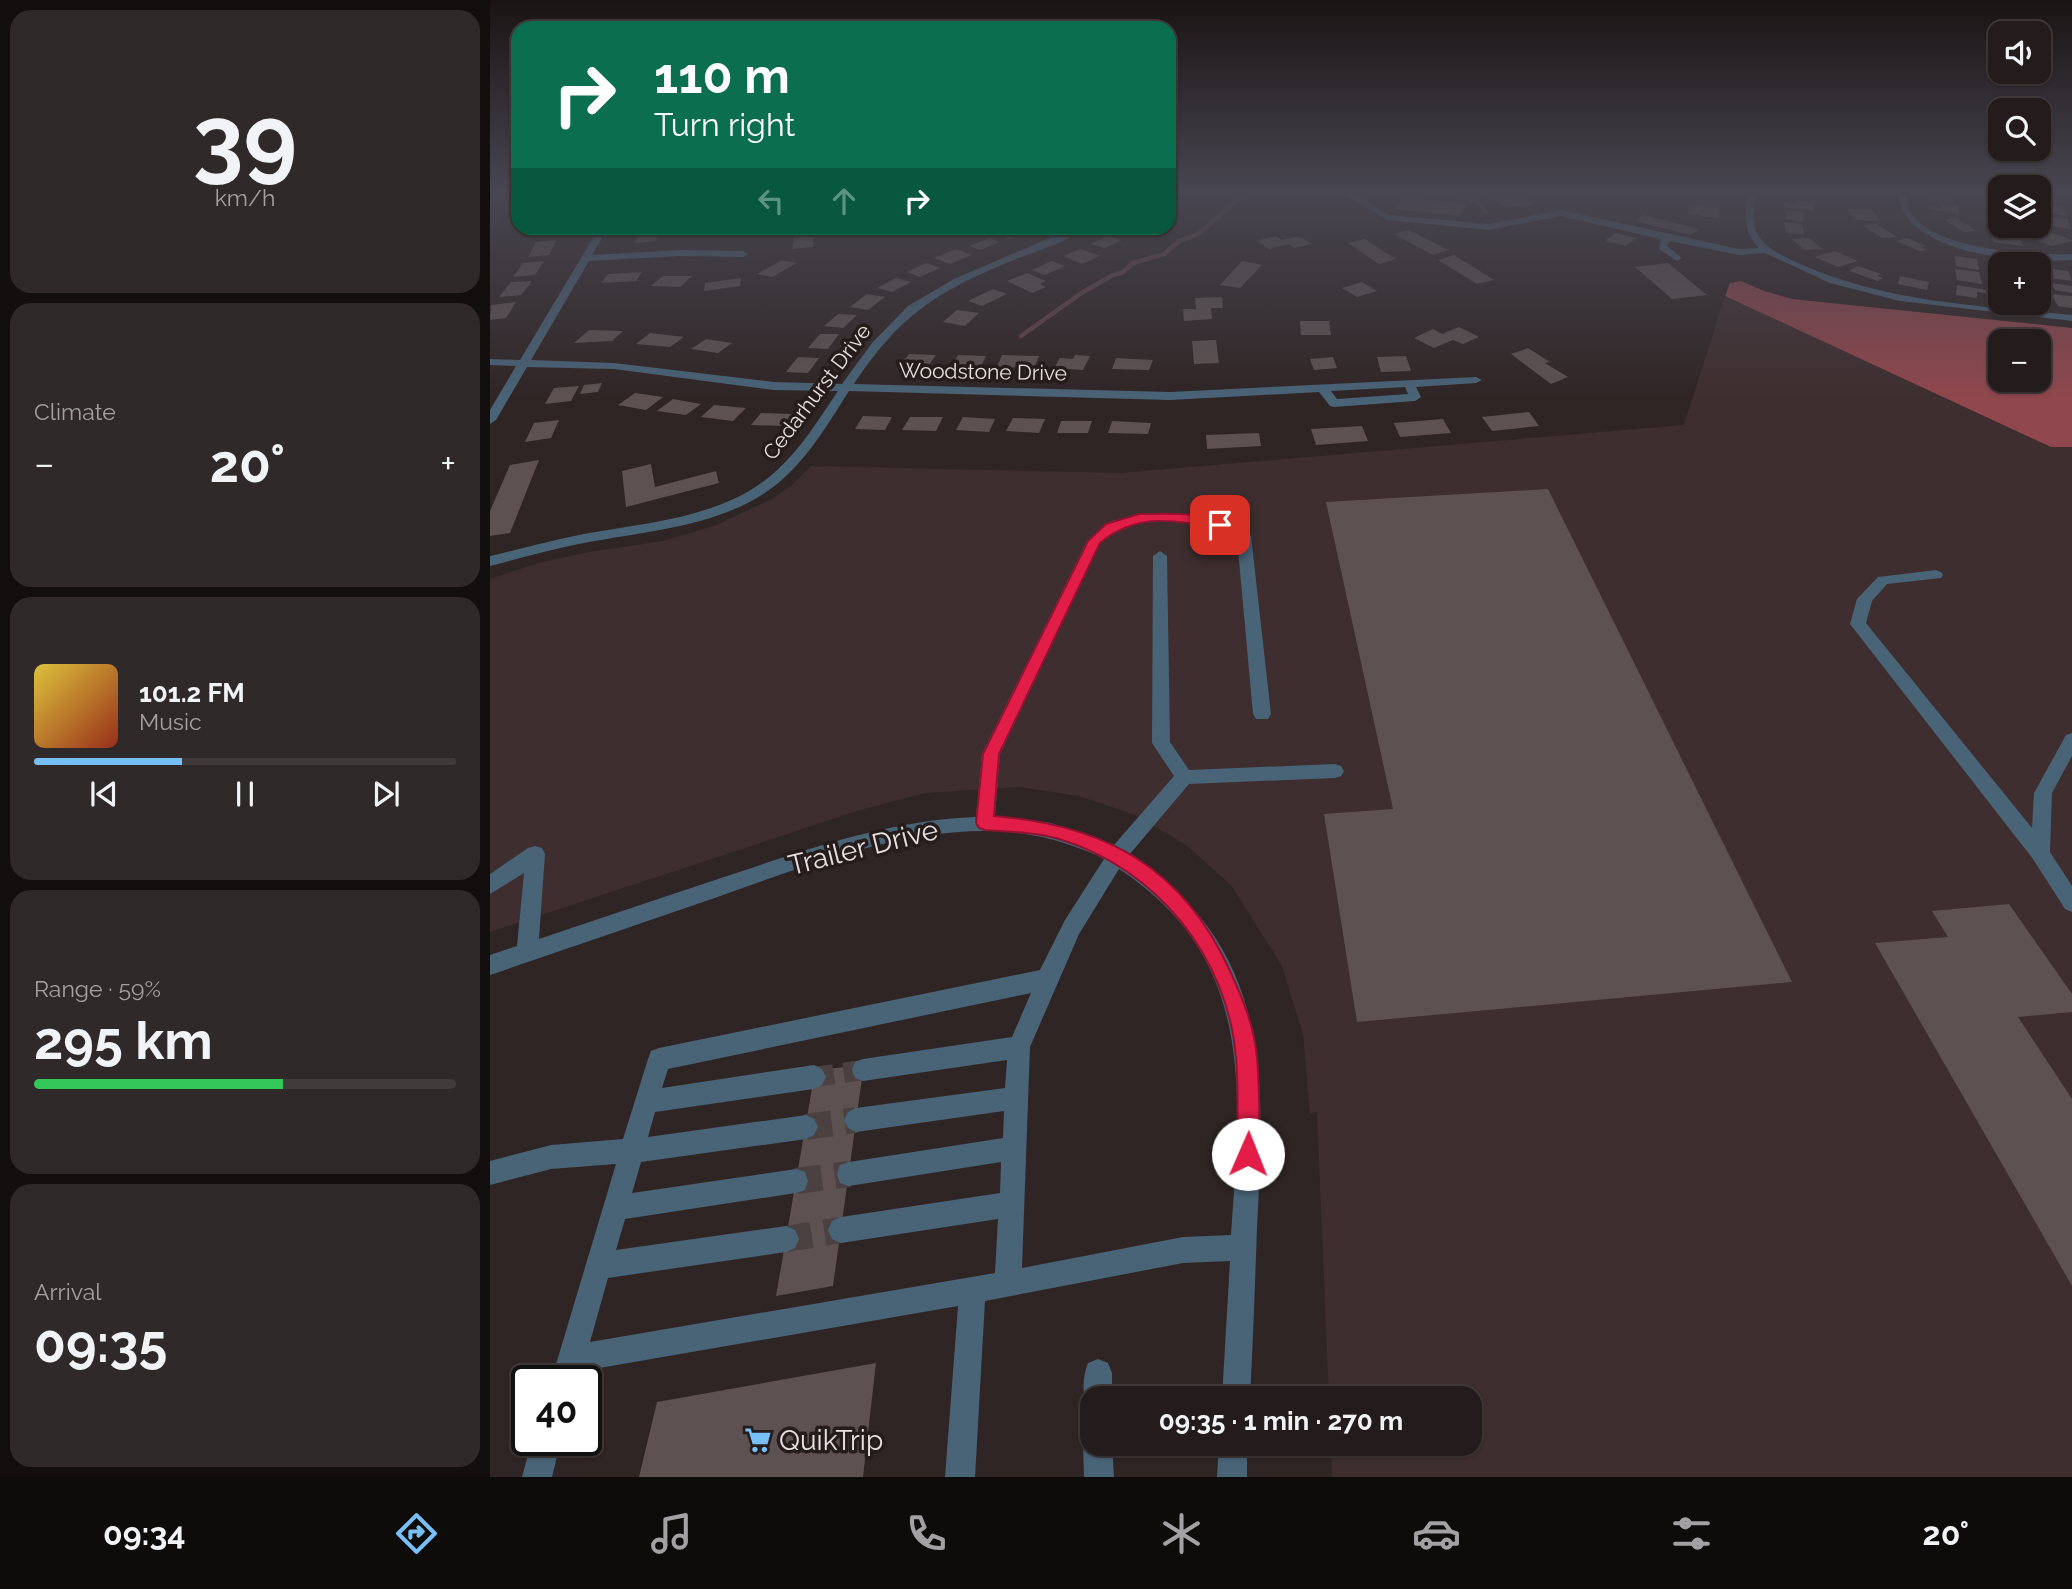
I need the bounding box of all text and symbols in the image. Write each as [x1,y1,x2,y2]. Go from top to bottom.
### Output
map controls [1988,21,2051,392]
button: sound [1988,21,2051,84]
text: 110 m [654,47,790,104]
icon: right [539,49,630,140]
text: 39 [193,85,297,192]
button: search [1988,98,2051,161]
text: Turn right [654,106,795,143]
button: layers [1988,175,2051,238]
icon: left [752,182,790,220]
icon: ahead [825,182,863,220]
icon: right [898,182,936,220]
text: km/h [215,184,275,211]
button: + [1988,252,2051,315]
street label: Cedarhurst Drive [757,319,876,464]
button: − [1988,329,2051,392]
street label: Woodstone Drive [899,358,1067,385]
text: Climate [34,398,116,425]
text: 20° [210,433,285,494]
text: − [34,441,54,486]
text: + [440,441,456,486]
pin [1190,495,1250,555]
icon: arrive [1201,506,1239,544]
text: 101.2 FM [139,678,245,708]
text: Music [139,708,202,735]
icon: previous [85,775,123,813]
icon: pause [226,775,264,813]
icon: next [367,775,405,813]
street label: Trailer Drive [785,813,941,882]
text: Range · 59% [34,975,161,1002]
text: 295 km [34,1010,213,1071]
position arrow [1211,1117,1285,1191]
text: Arrival [34,1278,101,1305]
text: 09:35 [34,1313,167,1374]
speed limit sign: 40 [511,1365,602,1456]
text: 09:35 · 1 min · 270 m [1159,1406,1403,1436]
place label: QuikTrip [779,1424,883,1457]
supermarket icon: QuikTrip [743,1425,773,1455]
icon: directions [392,1509,441,1558]
icon: music [647,1509,696,1558]
icon: phone [902,1509,951,1558]
icon: climate [1157,1509,1206,1558]
icon: car [1412,1509,1461,1558]
icon: filters [1667,1509,1716,1558]
text: 09:34 [103,1515,186,1552]
text: 20° [1923,1515,1969,1552]

